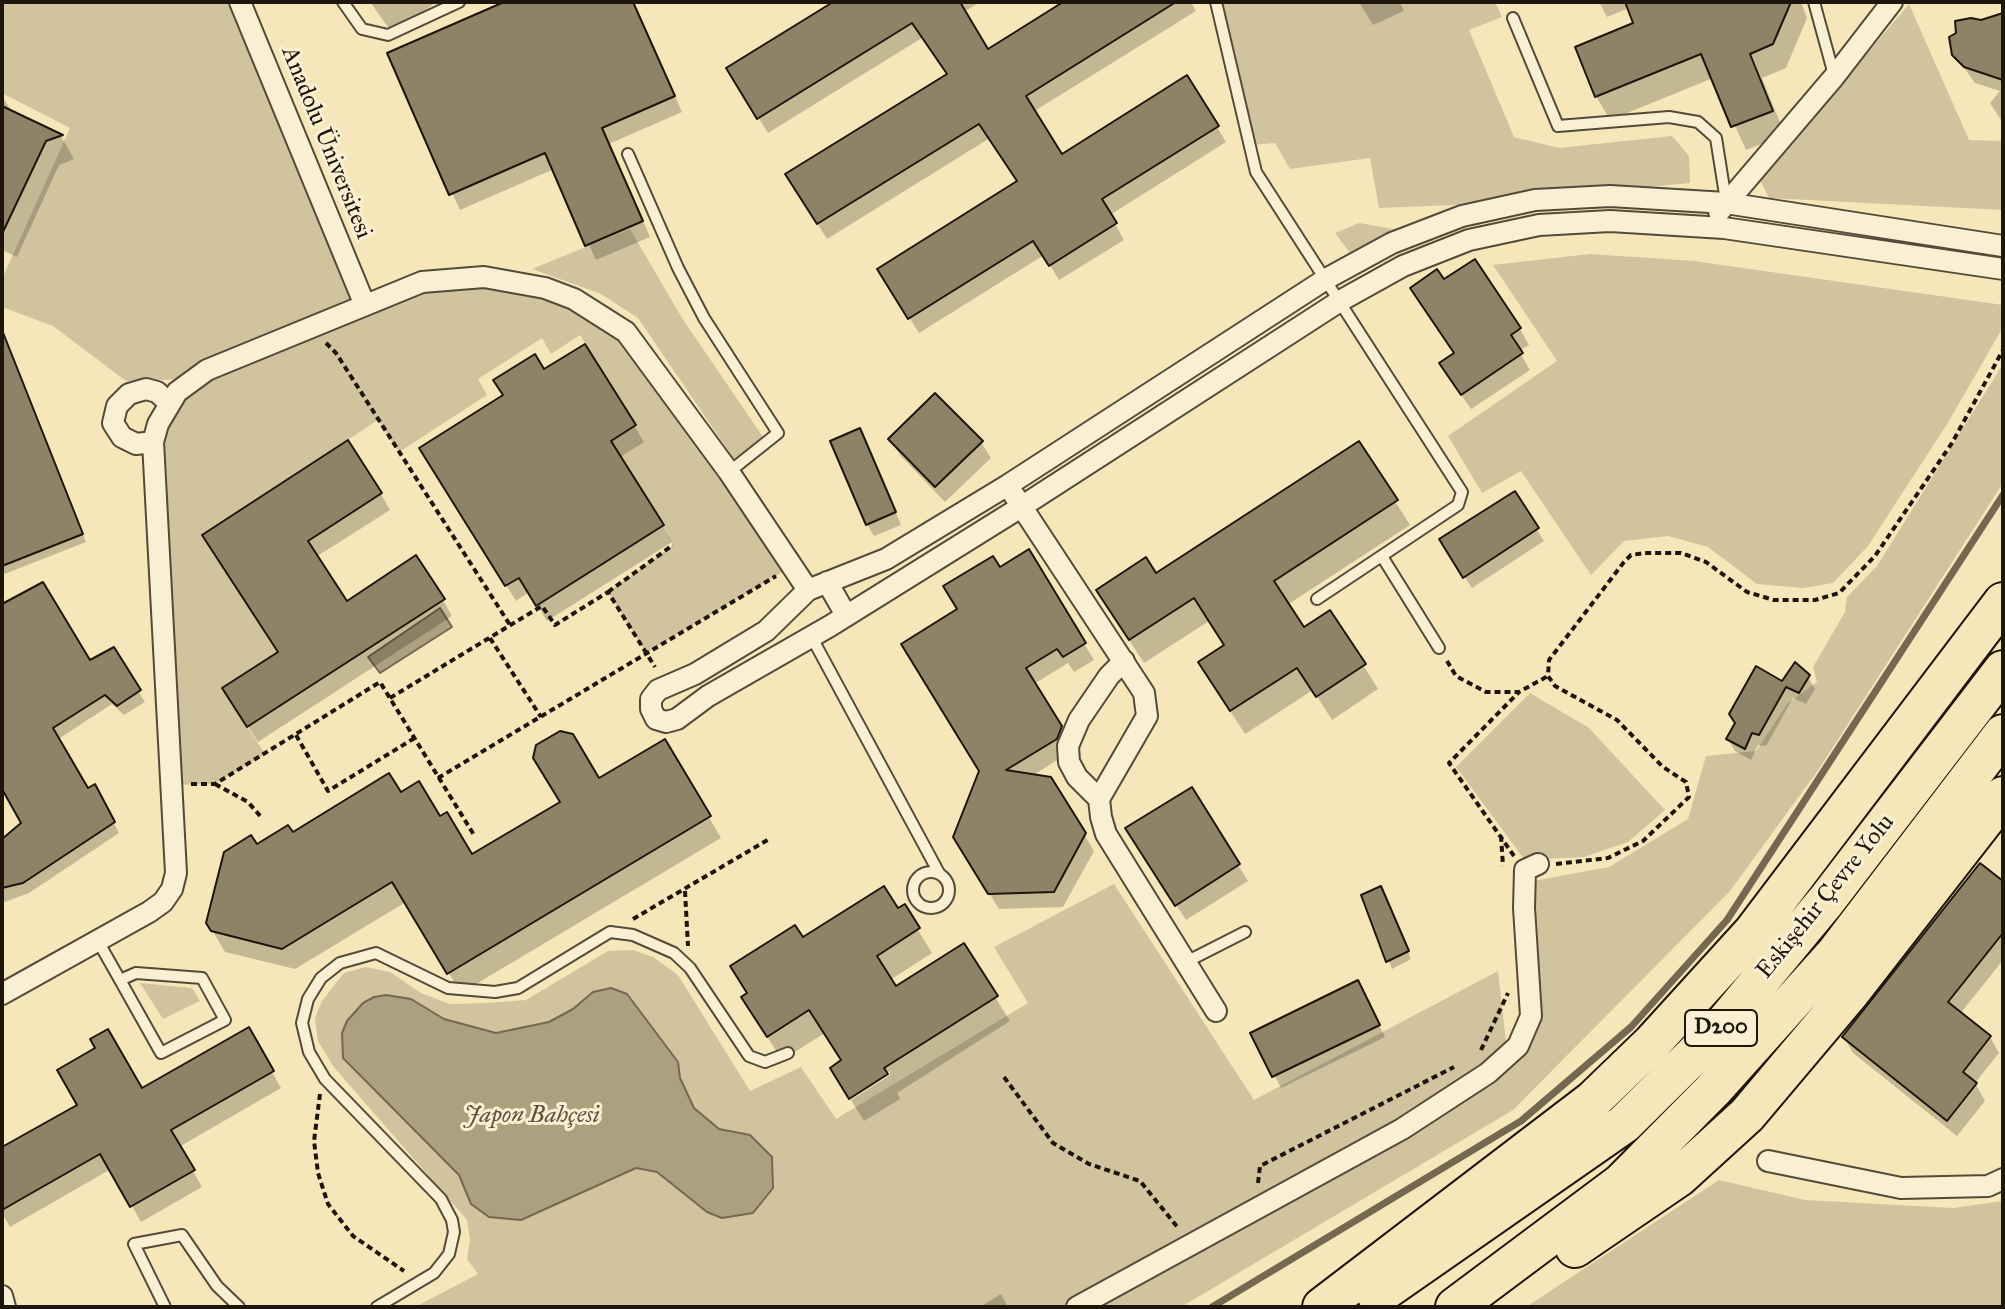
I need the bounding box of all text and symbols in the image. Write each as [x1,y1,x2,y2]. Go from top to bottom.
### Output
street label: Anadolu Üniversitesi [274,43,378,243]
street label: Eskişehir Çevre Yolu [1751,809,1901,985]
road number: D200 [1685,1010,1757,1046]
park label: Japon Bahçesi [464,1102,600,1130]

